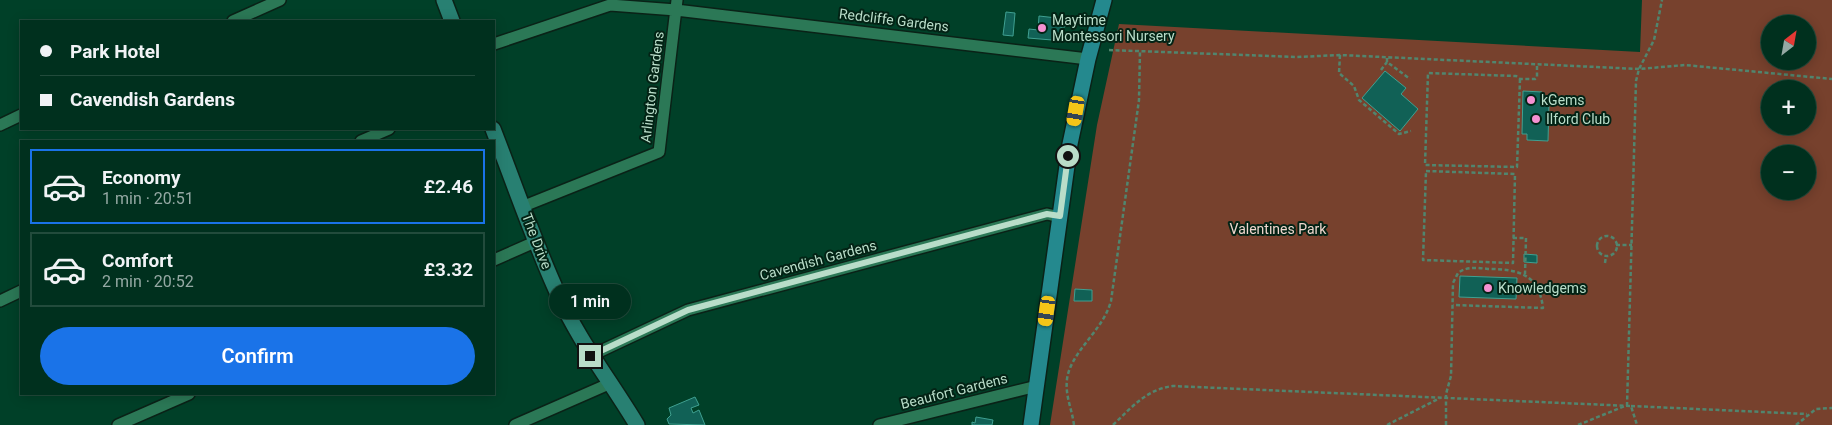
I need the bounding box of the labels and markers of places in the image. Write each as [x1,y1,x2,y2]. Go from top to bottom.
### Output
place label: Maytime Montessori Nursery [1052,12,1175,44]
marker: Maytime Montessori Nursery [1036,22,1048,34]
place label: kGems [1541,92,1585,108]
marker: kGems [1525,94,1537,106]
place label: Ilford Club [1546,111,1610,127]
marker: Ilford Club [1530,113,1542,125]
place label: Knowledgems [1498,280,1586,296]
marker: Knowledgems [1482,282,1494,294]

